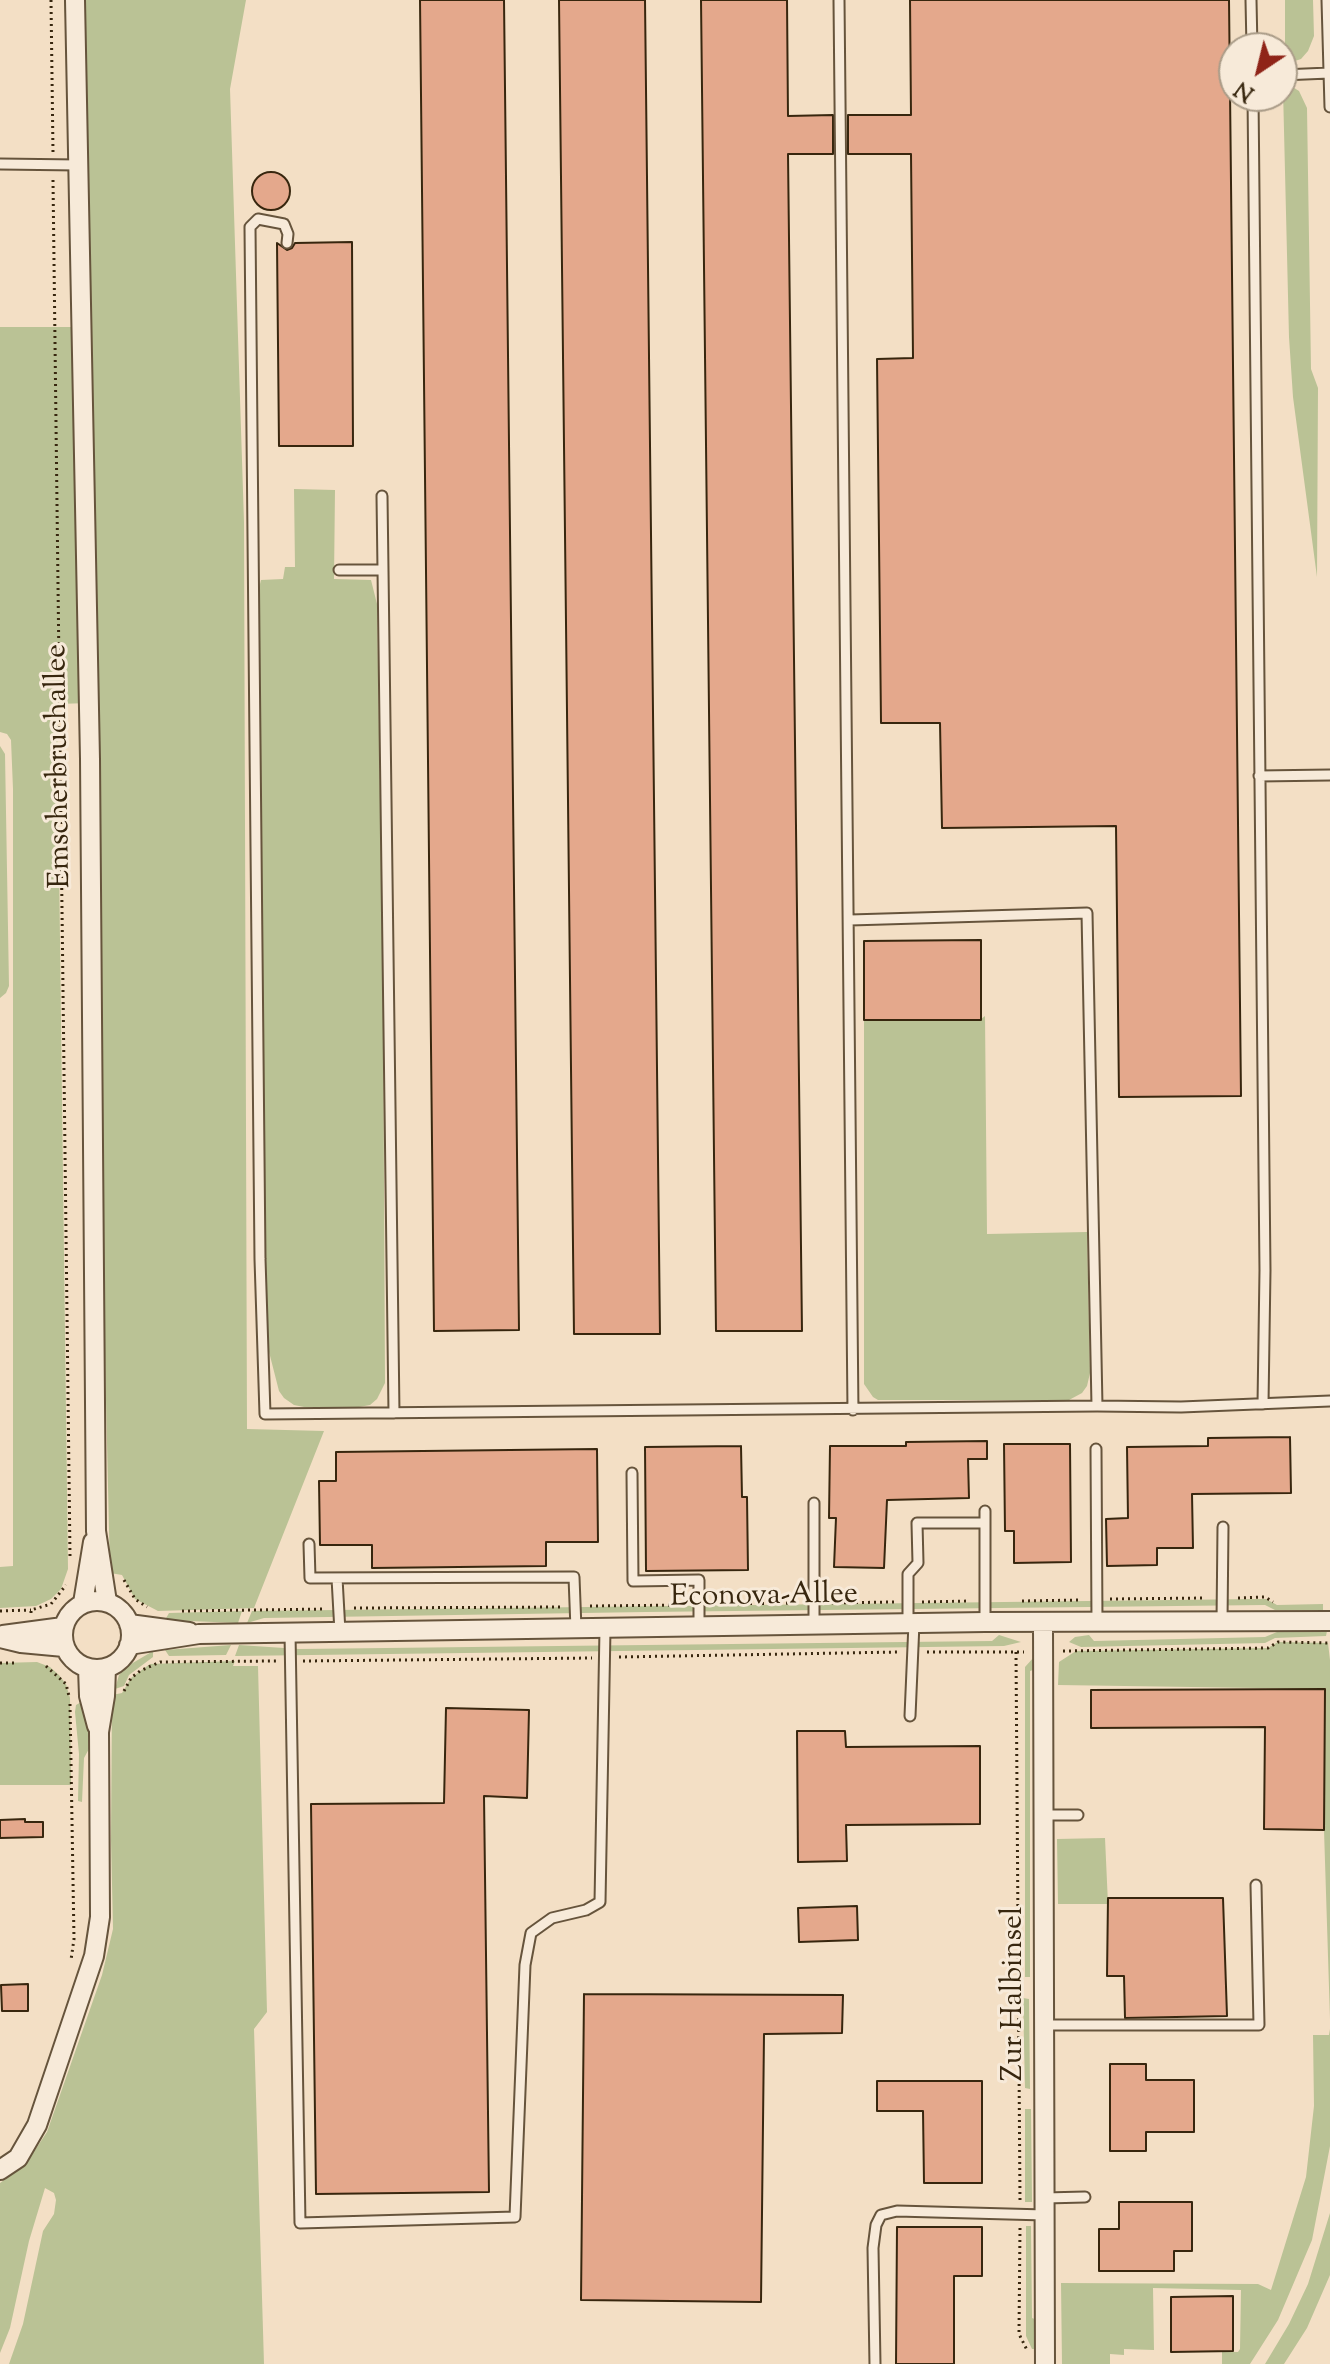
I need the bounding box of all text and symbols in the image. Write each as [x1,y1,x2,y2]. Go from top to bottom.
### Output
north arrow [1218,32,1298,112]
text: N [1229,72,1262,108]
street label: Emscherbruchallee [41,643,81,889]
street label: Econova-Allee [670,1578,858,1618]
street label: Zur Halbinsel [998,1907,1034,2081]

